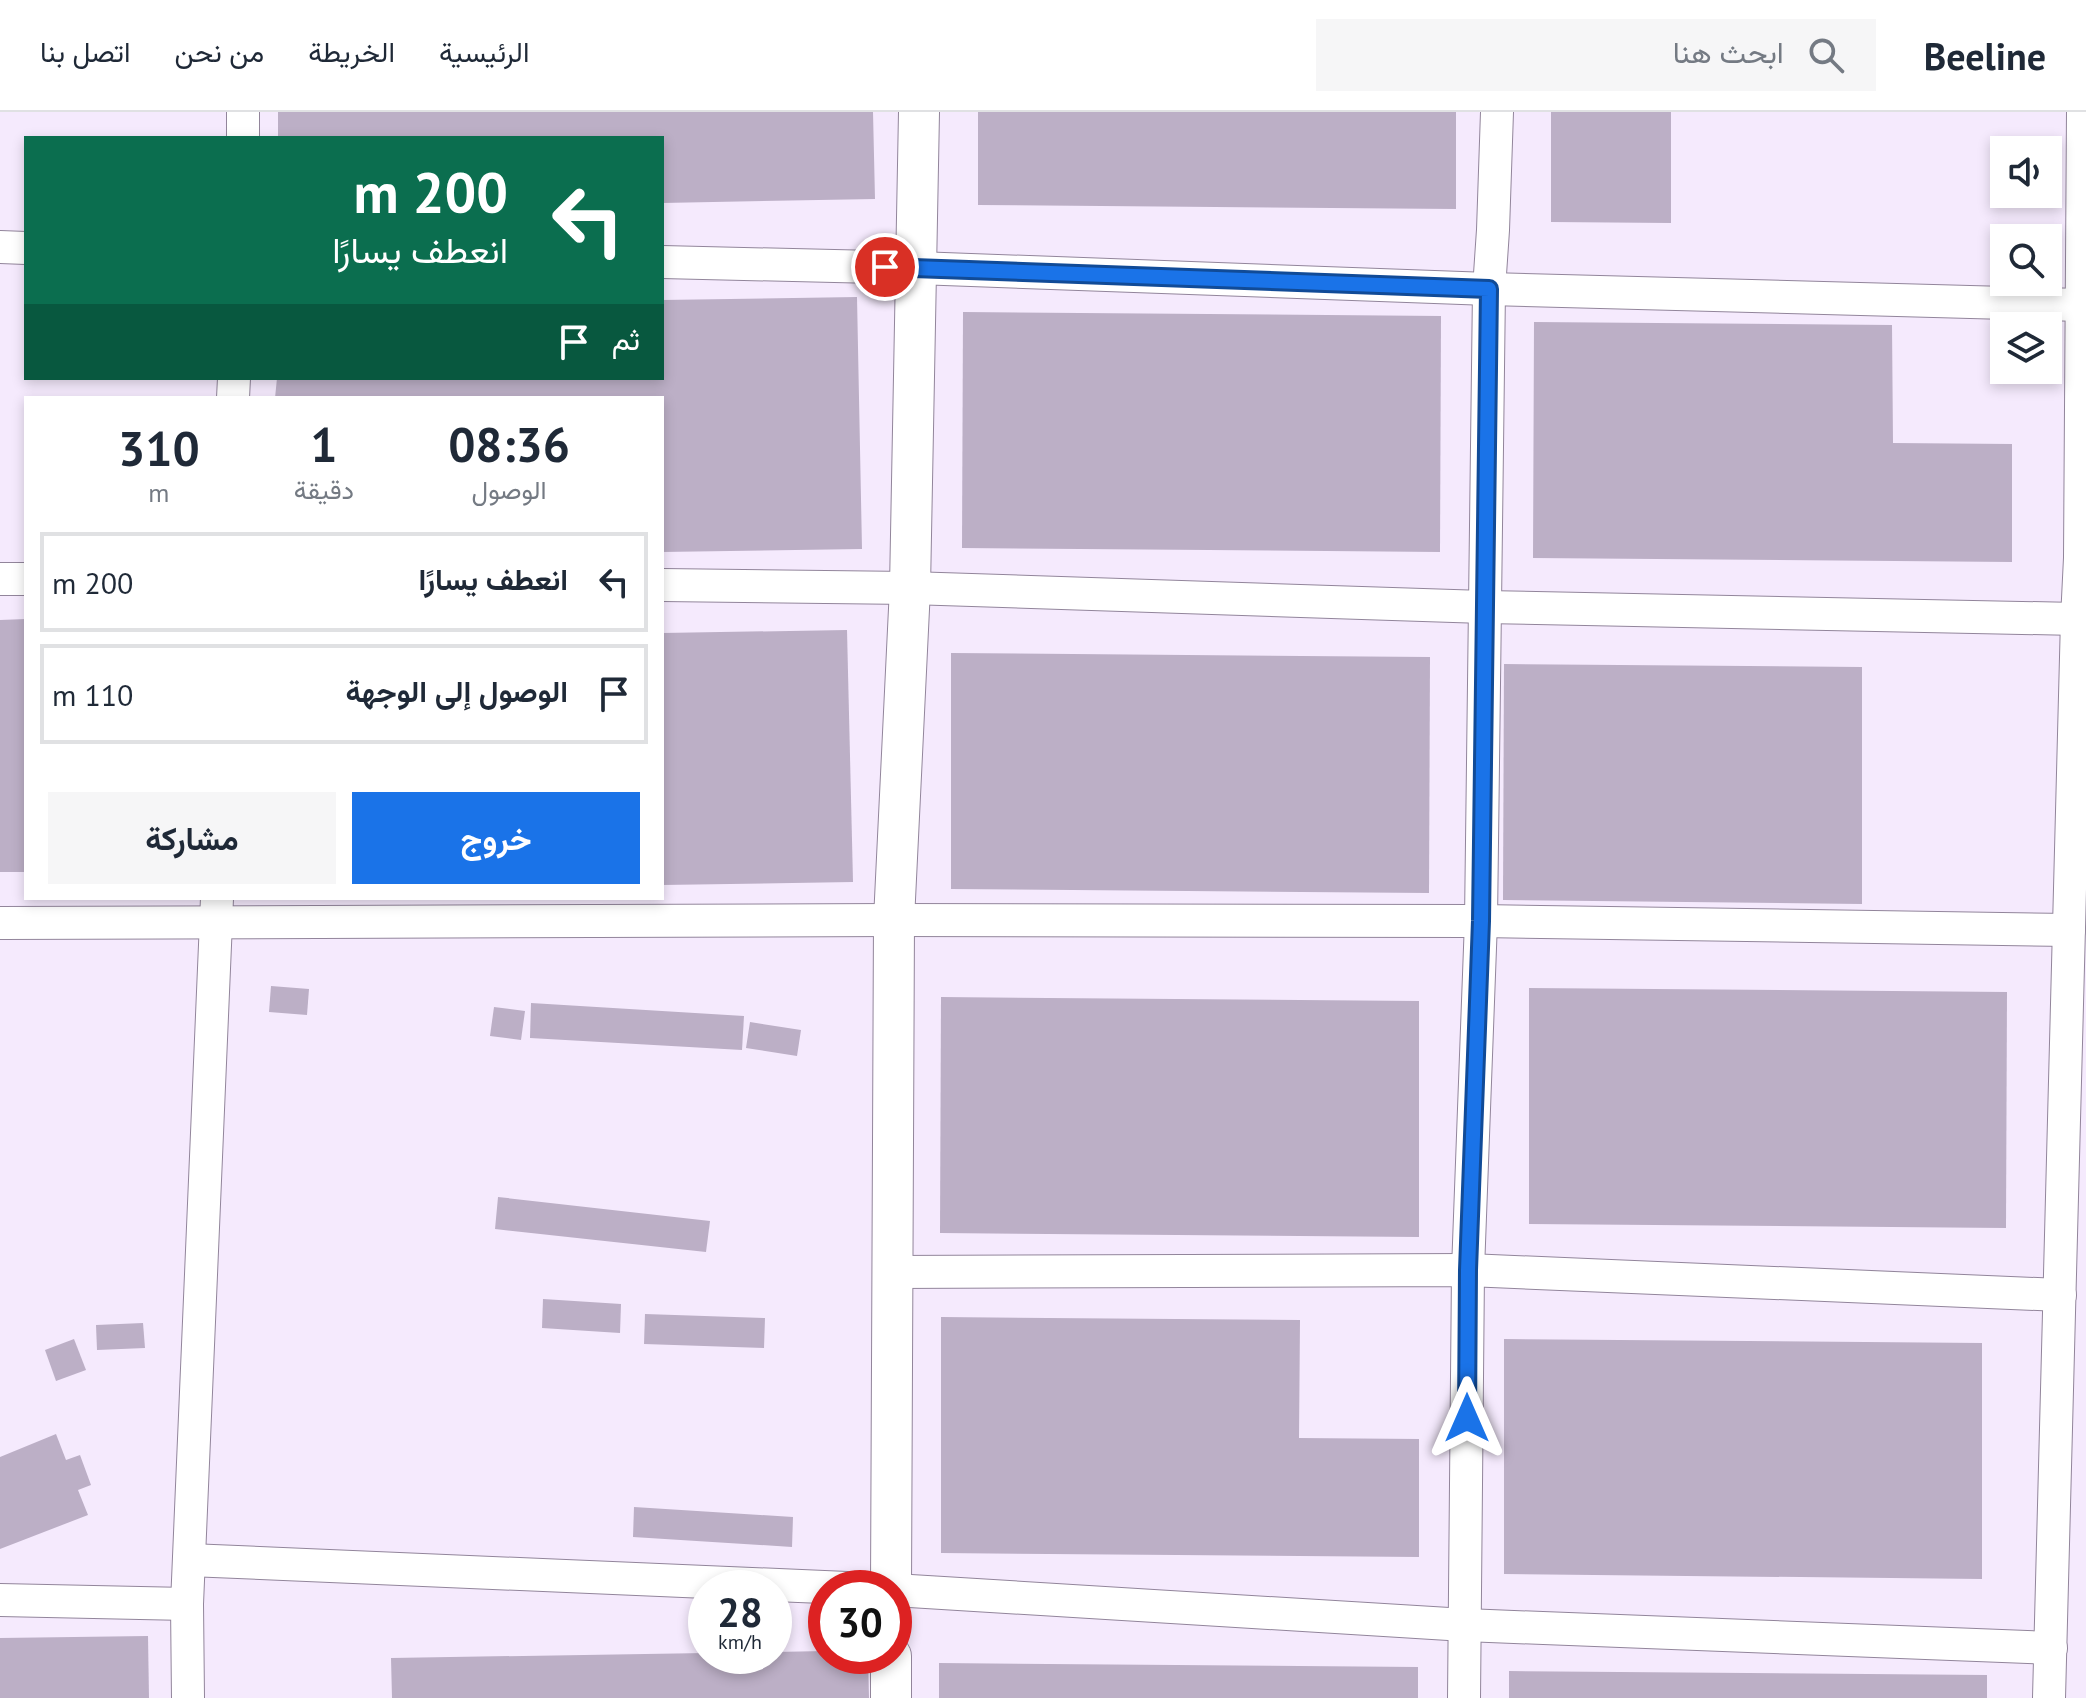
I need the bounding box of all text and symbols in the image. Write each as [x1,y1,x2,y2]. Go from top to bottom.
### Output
search box [1316,19,1876,91]
text: Beeline [1924,31,2046,80]
text: ابحث هنا [1673,32,1784,71]
text: اتصل بنا [40,33,130,70]
text: من نحن [174,33,264,70]
text: الخريطة [308,33,395,70]
text: الرئيسية [439,33,529,70]
icon: search [1804,33,1848,77]
map controls [1990,136,2062,384]
button: sound [1990,136,2062,208]
text: 200 m [353,156,508,228]
icon: left [536,168,640,272]
button: search [1990,224,2062,296]
text: انعطف يسارًا [332,226,508,273]
pin [851,233,919,301]
icon: arrive [863,245,907,289]
button: layers [1990,312,2062,384]
text: ثم [612,319,640,358]
icon: arrive [552,320,596,364]
text: 1 [310,413,338,475]
text: 08:36 [448,413,570,475]
text: 310 [118,417,200,479]
text: دقيقة [294,473,354,506]
text: الوصول [472,473,547,506]
text: m [148,476,169,509]
text: انعطف يسارًا [418,559,568,598]
icon: left [592,560,636,604]
text: 200 m [52,563,133,602]
text: الوصول إلى الوجهة [345,671,568,710]
icon: arrive [592,672,636,716]
text: 110 m [52,675,133,714]
button: مشاركة [48,792,336,884]
button: خروج [352,792,640,884]
position arrow [1425,1376,1509,1460]
speed limit sign: 30 [808,1570,912,1674]
text: 28 [717,1586,763,1638]
text: km/h [718,1629,762,1655]

